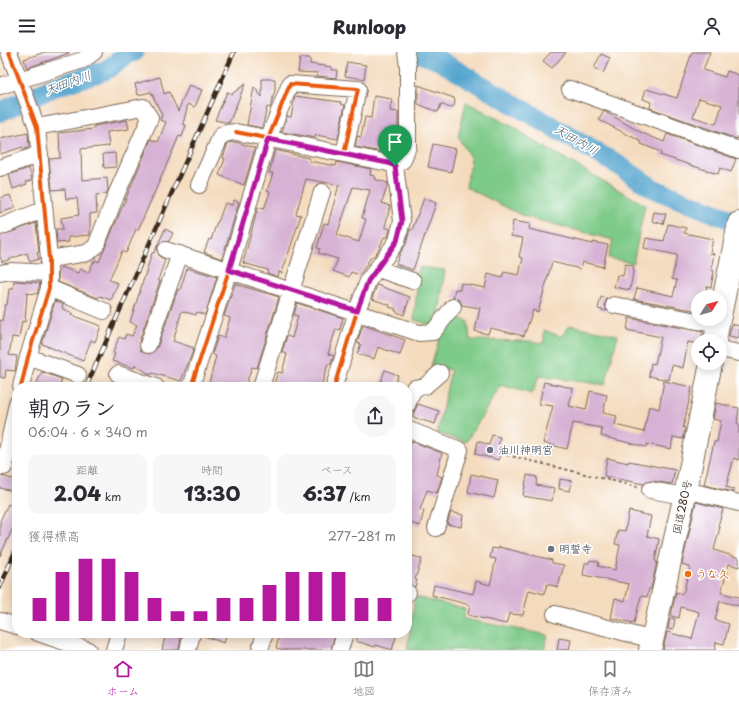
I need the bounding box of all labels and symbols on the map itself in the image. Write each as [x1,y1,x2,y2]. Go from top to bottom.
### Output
water label: 天田内川 [42,65,93,99]
water label: 天田内川 [551,119,602,159]
pin [378,125,412,166]
north arrow [691,290,727,326]
place label: 油川神明宮 [498,441,553,458]
marker: 油川神明宮 [485,445,495,455]
street label: 国道280号 [667,478,696,536]
place label: 明誓寺 [559,540,592,557]
marker: 明誓寺 [546,544,556,554]
place label: うな久 [696,565,729,582]
marker: うな久 [683,569,693,579]

